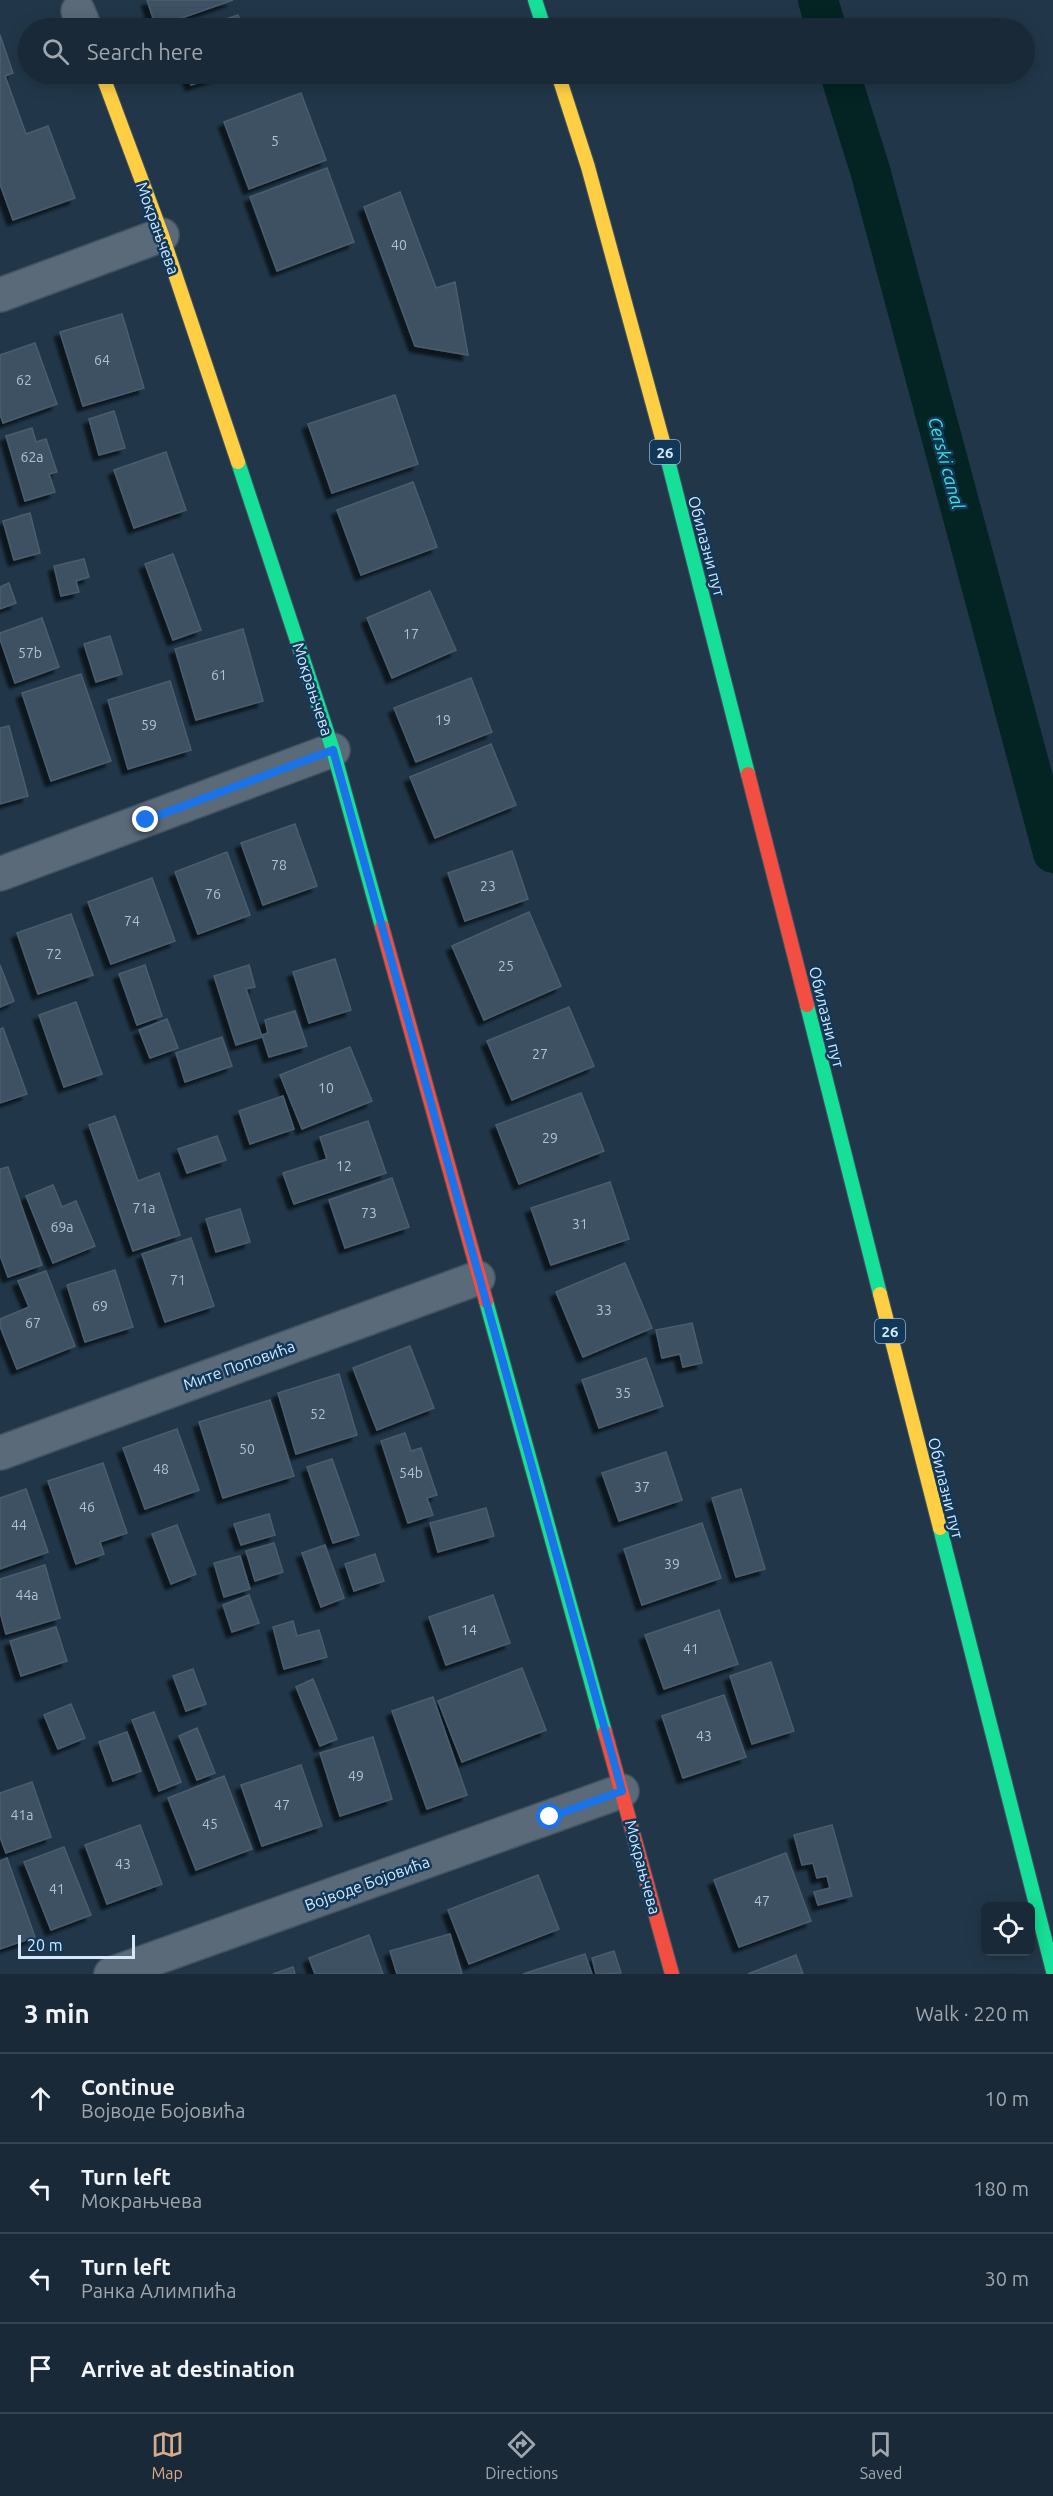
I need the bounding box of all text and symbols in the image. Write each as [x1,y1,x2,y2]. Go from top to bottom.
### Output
search box [18,18,1035,84]
icon: search [39,35,72,68]
text: Search here [87,39,203,64]
house number: 5 [271,133,279,149]
street label: Мокрањчева [133,179,183,277]
house number: 40 [391,237,407,253]
house number: 64 [94,352,110,368]
house number: 62 [16,372,32,388]
water label: Cerski canal [925,415,969,511]
road number: 26 [650,440,680,464]
house number: 62a [21,449,44,465]
street label: Обилазни пут [685,494,729,598]
house number: 17 [403,626,419,642]
street label: Мокрањчева [289,640,337,738]
house number: 57b [18,645,42,661]
house number: 61 [211,667,227,683]
house number: 19 [435,712,451,728]
house number: 59 [141,717,157,733]
route end [132,806,158,832]
house number: 78 [271,857,287,873]
house number: 23 [480,878,496,894]
house number: 76 [205,886,221,902]
house number: 74 [124,913,140,929]
house number: 72 [46,946,62,962]
house number: 25 [498,958,514,974]
street label: Обилазни пут [806,965,848,1069]
house number: 27 [532,1046,548,1062]
house number: 10 [318,1080,334,1096]
house number: 29 [542,1130,558,1146]
house number: 12 [336,1158,352,1174]
house number: 71a [133,1200,156,1216]
house number: 73 [361,1205,377,1221]
house number: 31 [572,1216,588,1232]
house number: 69a [51,1219,74,1235]
house number: 71 [170,1272,186,1288]
house number: 69 [92,1298,108,1314]
house number: 33 [596,1302,612,1318]
house number: 67 [25,1315,41,1331]
road number: 26 [875,1319,905,1343]
street label: Мите Поповића [181,1336,297,1394]
house number: 35 [615,1385,631,1401]
house number: 52 [310,1406,326,1422]
street label: Обилазни пут [925,1436,967,1540]
house number: 50 [239,1441,255,1457]
house number: 48 [153,1461,169,1477]
house number: 54b [399,1465,423,1481]
house number: 37 [634,1479,650,1495]
house number: 46 [79,1499,95,1515]
house number: 44 [11,1517,27,1533]
house number: 39 [664,1556,680,1572]
house number: 44a [16,1587,39,1603]
house number: 14 [461,1622,477,1638]
house number: 41 [683,1641,699,1657]
house number: 43 [696,1728,712,1744]
house number: 49 [348,1768,364,1784]
house number: 47 [274,1797,290,1813]
route start [536,1803,562,1829]
house number: 41a [11,1807,34,1823]
house number: 45 [202,1816,218,1832]
street label: Мокрањчева [622,1818,664,1916]
street label: Војводе Бојовића [302,1852,432,1914]
house number: 43 [115,1856,131,1872]
house number: 41 [49,1881,65,1897]
house number: 47 [754,1893,770,1909]
map controls [981,1902,1035,1956]
button: locate [981,1902,1035,1956]
scale bar [18,1932,135,1960]
text: 20 m [27,1936,63,1954]
text: 3 min [24,1999,90,2028]
text: Walk · 220 m [916,2002,1029,2025]
text: Continue [81,2074,175,2099]
icon: ahead [24,2082,57,2115]
text: 10 m [985,2087,1029,2110]
text: Војводе Бојовића [81,2099,246,2122]
text: Turn left [81,2164,171,2189]
icon: left [24,2172,57,2205]
text: 180 m [973,2177,1029,2200]
text: Мокрањчева [81,2189,202,2212]
text: Turn left [81,2254,171,2279]
icon: left [24,2262,57,2295]
text: 30 m [985,2267,1029,2290]
text: Ранка Алимпића [81,2279,236,2302]
icon: arrive [24,2352,57,2385]
text: Arrive at destination [81,2356,295,2381]
tab: Map [151,2428,184,2482]
tab: Directions [485,2428,558,2482]
tab: Saved [860,2428,902,2482]

